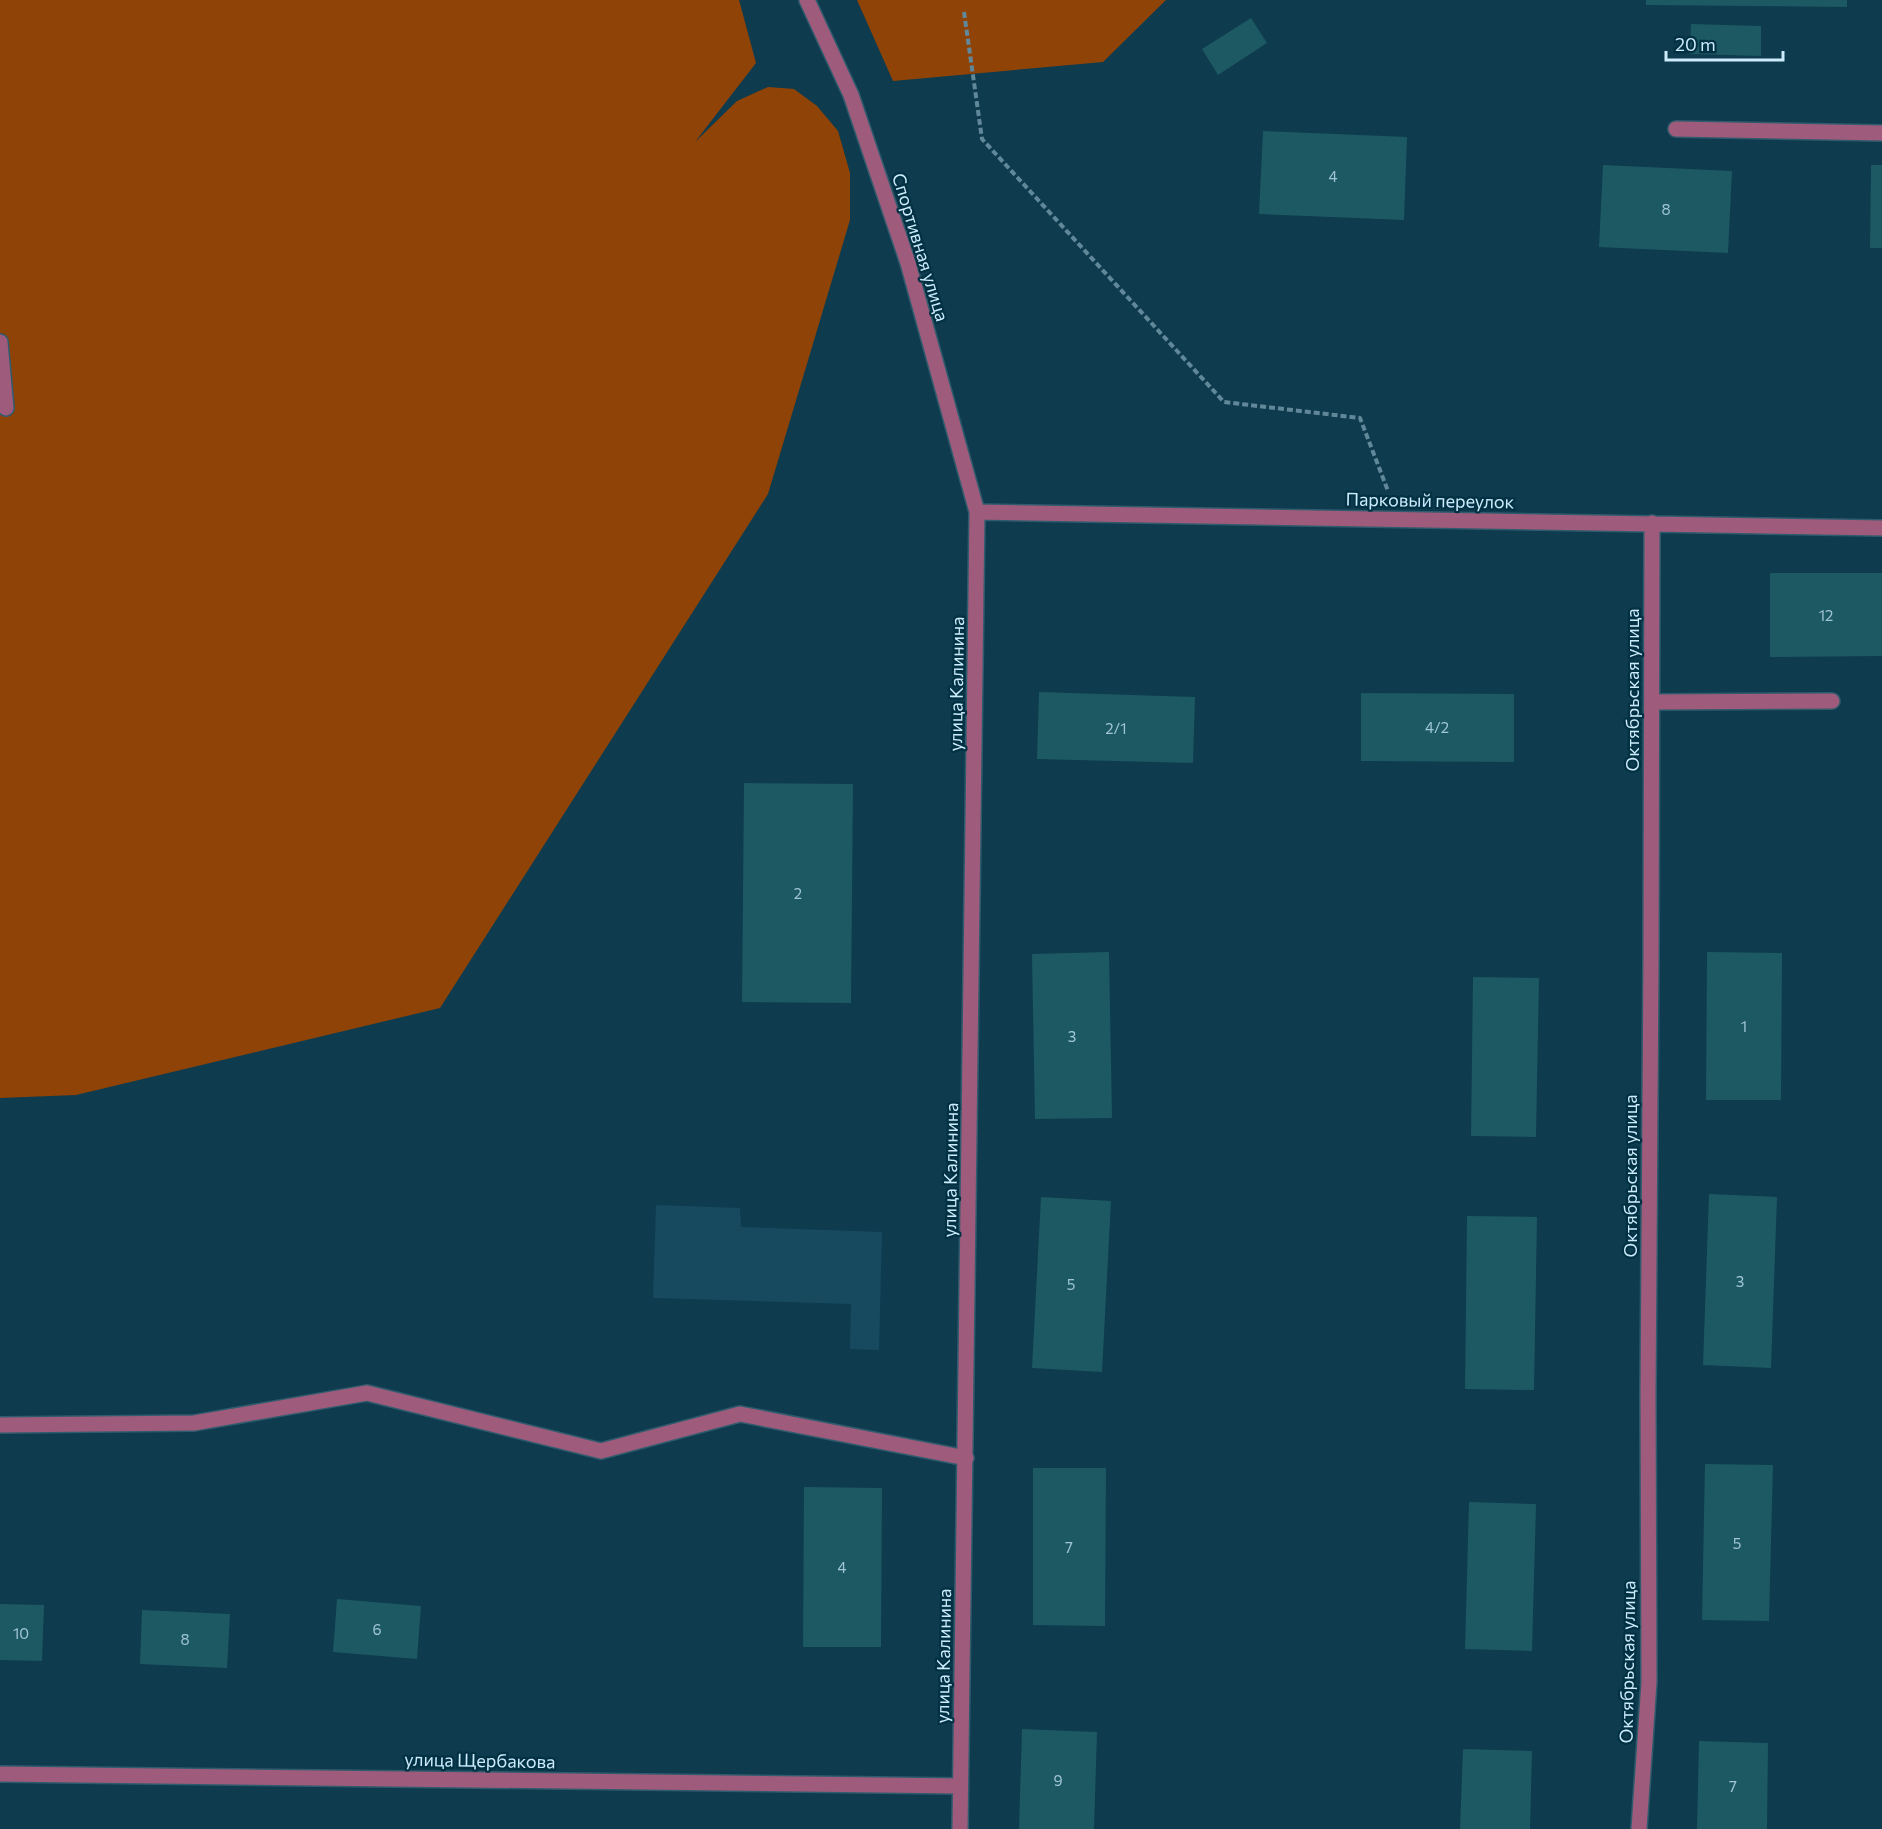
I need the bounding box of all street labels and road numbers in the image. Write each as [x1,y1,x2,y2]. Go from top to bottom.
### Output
street label: Спортивная улица [888,170,954,324]
street label: Парковый переулок [1345,488,1515,512]
street label: Октябрьская улица [1621,609,1643,771]
street label: улица Калинина [944,616,968,752]
street label: Октябрьская улица [1619,1095,1641,1257]
street label: улица Калинина [938,1102,962,1238]
street label: Октябрьская улица [1615,1580,1639,1744]
street label: улица Калинина [931,1588,955,1724]
street label: улица Щербакова [404,1748,556,1772]

